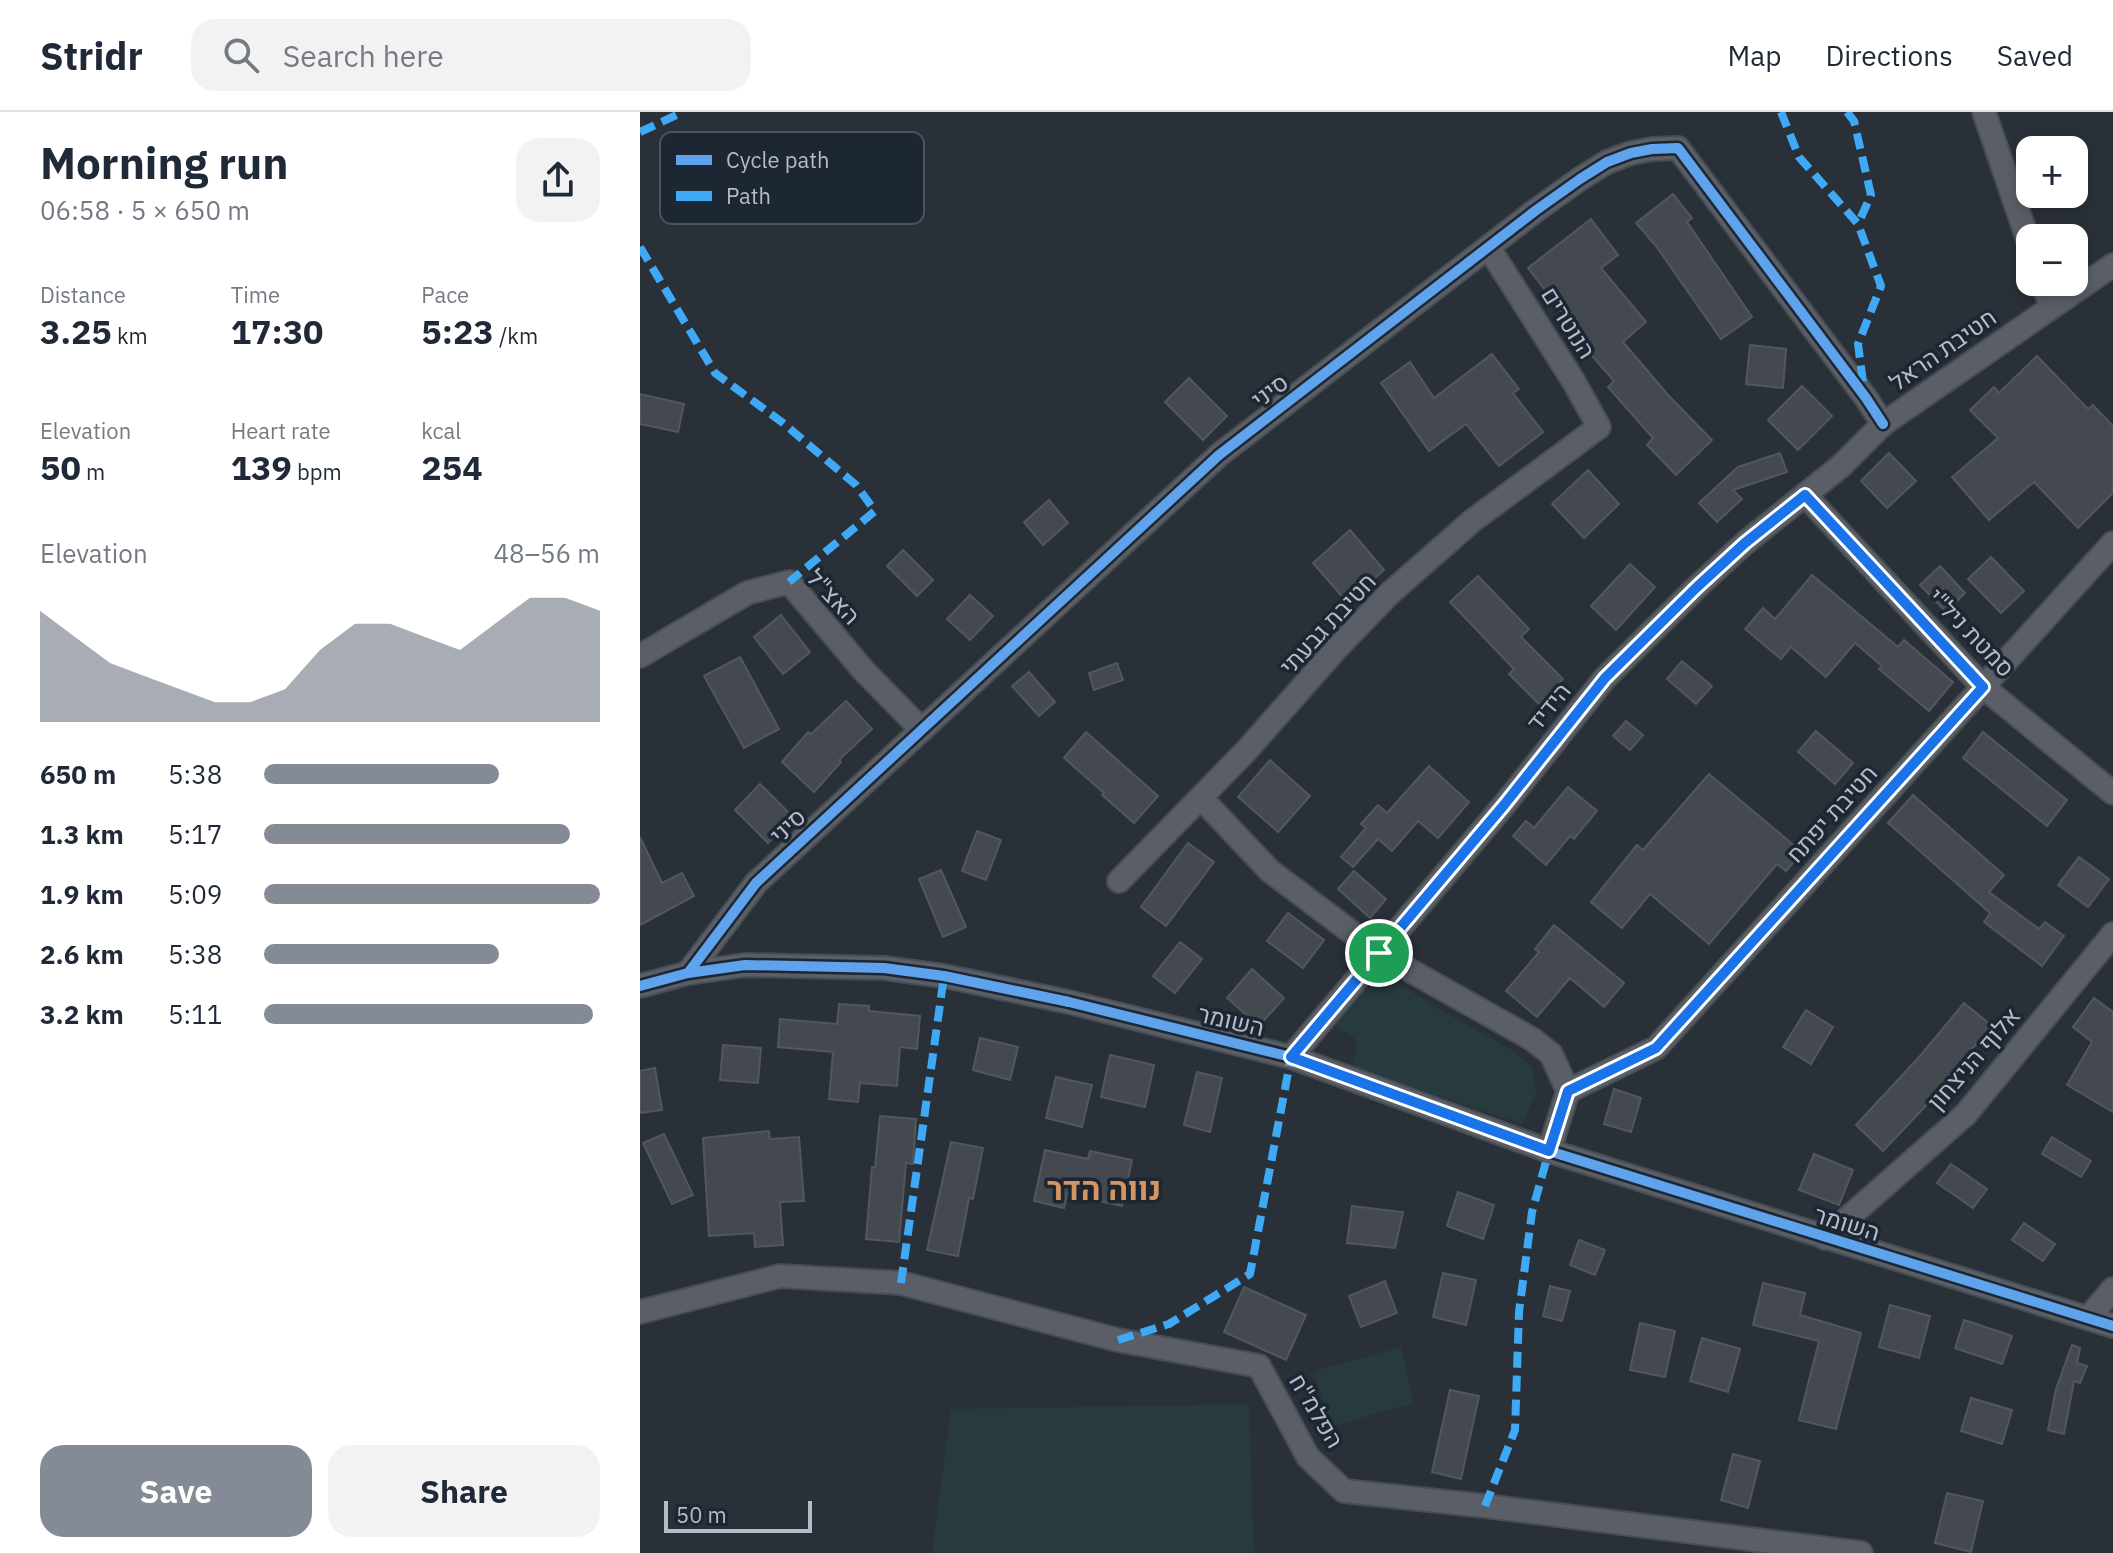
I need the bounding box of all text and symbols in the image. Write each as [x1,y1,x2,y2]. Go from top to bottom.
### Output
search box [191,19,751,91]
text: Stridr [40,31,143,80]
icon: search [219,33,263,77]
text: Search here [283,36,444,75]
text: Map [1727,37,1781,74]
text: Directions [1825,37,1953,74]
text: Saved [1997,37,2073,74]
legend [660,132,924,224]
text: Morning run [40,134,289,191]
map controls [2016,136,2088,296]
button: + [2016,136,2088,208]
button: share [516,138,600,222]
text: Cycle path [726,145,830,174]
text: Path [726,181,771,210]
text: 06:58 · 5 × 650 m [40,193,250,227]
button: − [2016,224,2088,296]
text: Distance [40,280,126,309]
text: Time [231,280,280,309]
text: Pace [421,280,469,309]
street label: הנוטרים [1534,281,1603,364]
street label: חטיבת הראל [1883,301,2002,398]
text: 3.25 [40,309,112,353]
text: 17:30 [231,309,323,353]
text: 5:23 [421,309,494,353]
text: km [112,321,148,350]
text: /km [494,321,538,350]
street label: סיני [1244,366,1294,415]
text: Elevation [40,416,131,445]
text: Heart rate [231,416,331,445]
text: kcal [421,416,461,445]
text: 50 [40,445,81,489]
text: 139 [231,445,292,489]
text: 254 [421,445,483,489]
text: m [81,457,105,486]
text: bpm [292,457,342,486]
text: Elevation [40,536,148,570]
text: 48–56 m [493,536,600,570]
street label: האצ"ל [800,562,868,631]
street label: חטיבת גבעתי [1272,566,1383,681]
street label: סמטת ניל"י [1921,581,2022,684]
street label: הידיד [1519,675,1578,737]
text: 650 m [40,757,116,791]
text: 5:38 [168,757,222,791]
street label: חטיבת יפתח [1779,757,1884,869]
street label: סיני [762,800,812,850]
text: 1.3 km [40,817,124,851]
text: 5:17 [168,817,222,851]
text: 1.9 km [40,877,124,911]
text: 5:09 [168,877,222,911]
pin [1345,919,1413,987]
icon: arrive [1357,931,1401,975]
text: 2.6 km [40,937,124,971]
text: 5:38 [168,937,222,971]
text: 3.2 km [40,997,124,1031]
text: 5:11 [168,997,222,1031]
street label: השומר [1195,997,1268,1043]
street label: אלוף הניצחון [1920,1000,2027,1117]
district label: נווה הדר [1047,1167,1161,1209]
street label: השומר [1810,1198,1884,1248]
street label: הפלמ"ח [1282,1367,1352,1454]
button: Save [40,1445,312,1537]
button: Share [328,1445,600,1537]
scale bar [664,1497,812,1533]
text: 50 m [676,1500,727,1529]

